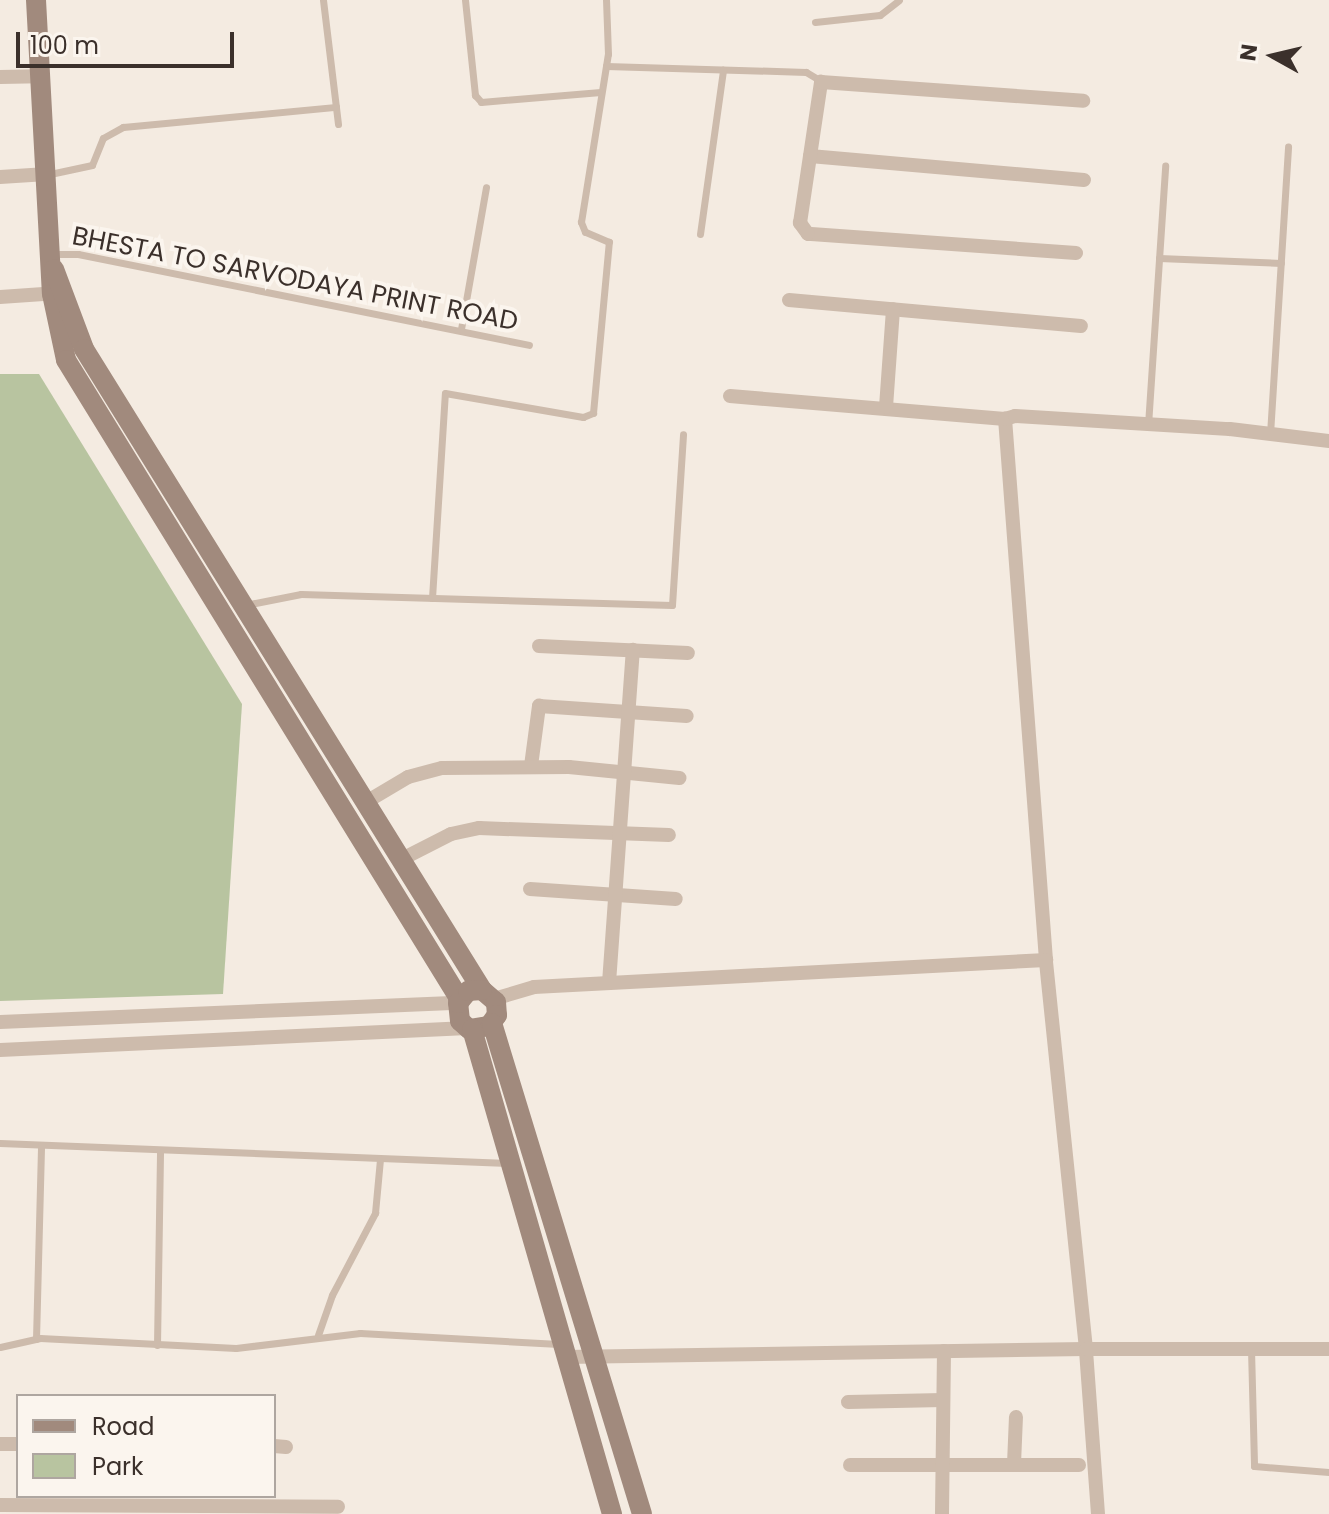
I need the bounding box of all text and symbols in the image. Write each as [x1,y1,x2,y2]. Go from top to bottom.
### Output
scale bar [20,16,238,66]
north arrow [1233,16,1313,96]
text: 100 m [30,29,99,62]
text: N [1232,42,1265,63]
street label: BHESTA TO SARVODAYA PRINT ROAD [70,220,520,338]
legend [16,1394,276,1498]
text: Road [92,1410,154,1443]
text: Park [92,1450,143,1483]

